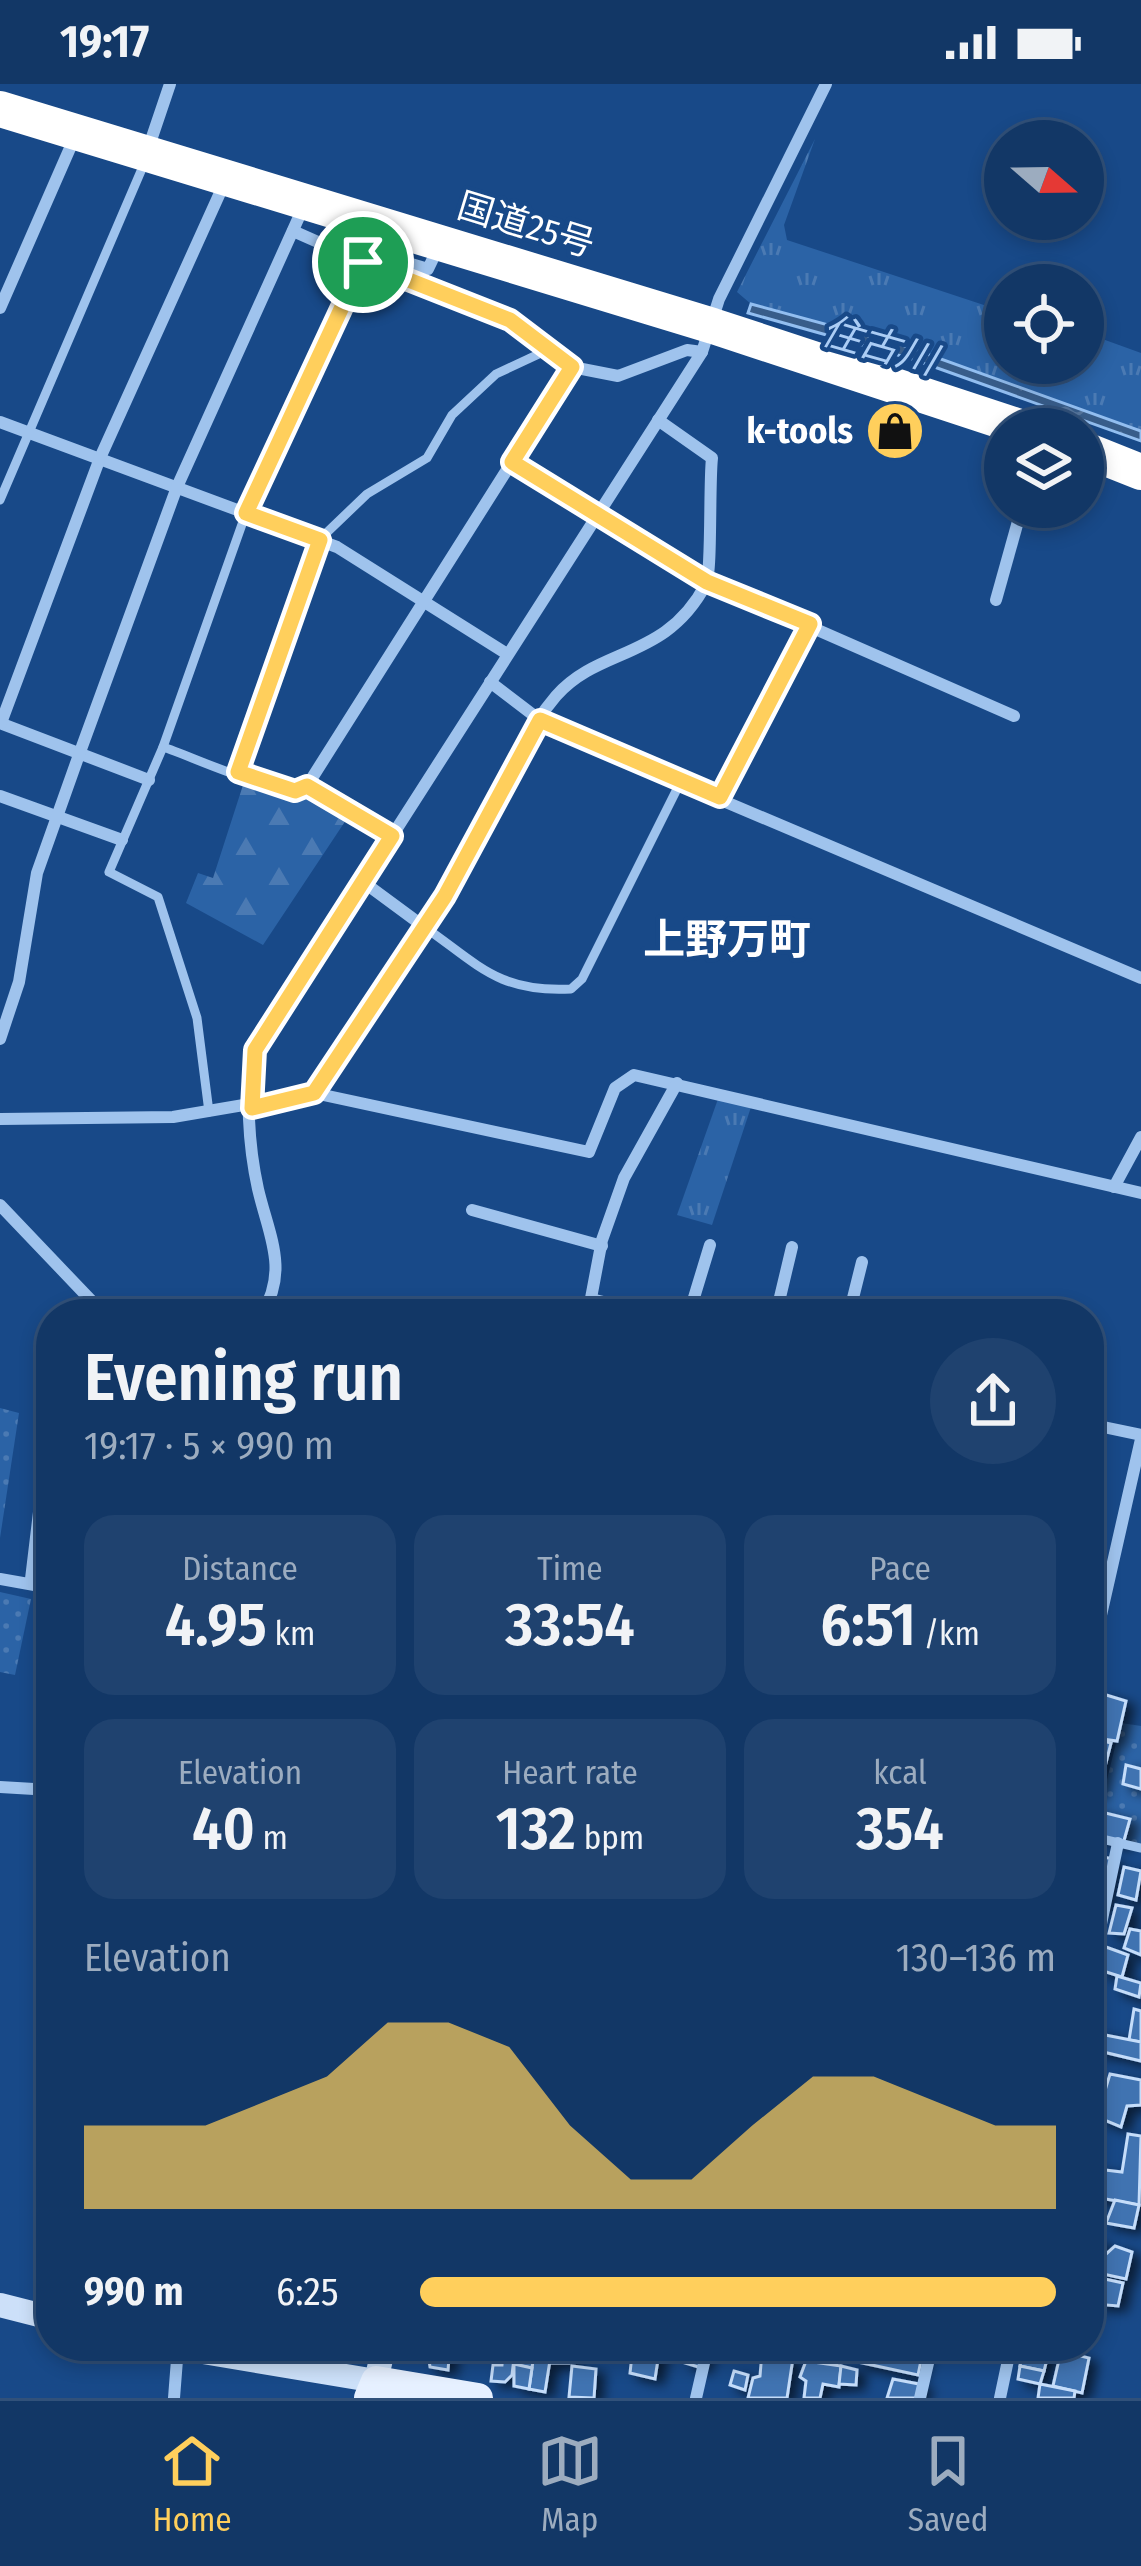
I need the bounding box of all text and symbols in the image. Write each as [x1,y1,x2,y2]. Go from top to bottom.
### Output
text: 19:17 [60,15,149,69]
north arrow [984,120,1104,240]
map controls [984,120,1104,528]
street label: 国道25号 [452,183,600,267]
pin [312,211,414,313]
icon: arrive [330,229,396,295]
button: locate [984,264,1104,384]
water label: 住古川 [816,308,945,385]
shop icon: k-tools [864,400,926,462]
button: layers [984,408,1104,528]
place label: k-tools [747,409,853,453]
district label: 上野万町 [643,915,811,965]
text: Evening run [84,1338,403,1417]
button: share [930,1338,1056,1464]
text: 19:17 · 5 × 990 m [84,1423,334,1469]
text: Distance [182,1549,298,1589]
text: Time [537,1549,603,1589]
text: Pace [869,1549,931,1589]
text: 4.95 [165,1589,267,1661]
text: 33:54 [505,1589,635,1661]
text: 6:51 [820,1589,916,1661]
text: km [267,1614,315,1654]
text: /km [916,1614,980,1654]
text: Elevation [178,1753,302,1793]
text: Heart rate [502,1753,638,1793]
text: kcal [873,1753,927,1793]
text: 40 [192,1793,255,1865]
text: 132 [496,1793,576,1865]
text: 354 [856,1793,944,1865]
text: m [255,1818,288,1858]
text: bpm [576,1818,644,1858]
text: Elevation [84,1935,231,1981]
text: 130–136 m [896,1935,1056,1981]
text: 990 m [84,2269,184,2315]
text: 6:25 [276,2269,339,2315]
tab: Home [153,2428,232,2540]
tab: Map [537,2428,603,2540]
tab: Saved [908,2428,988,2540]

